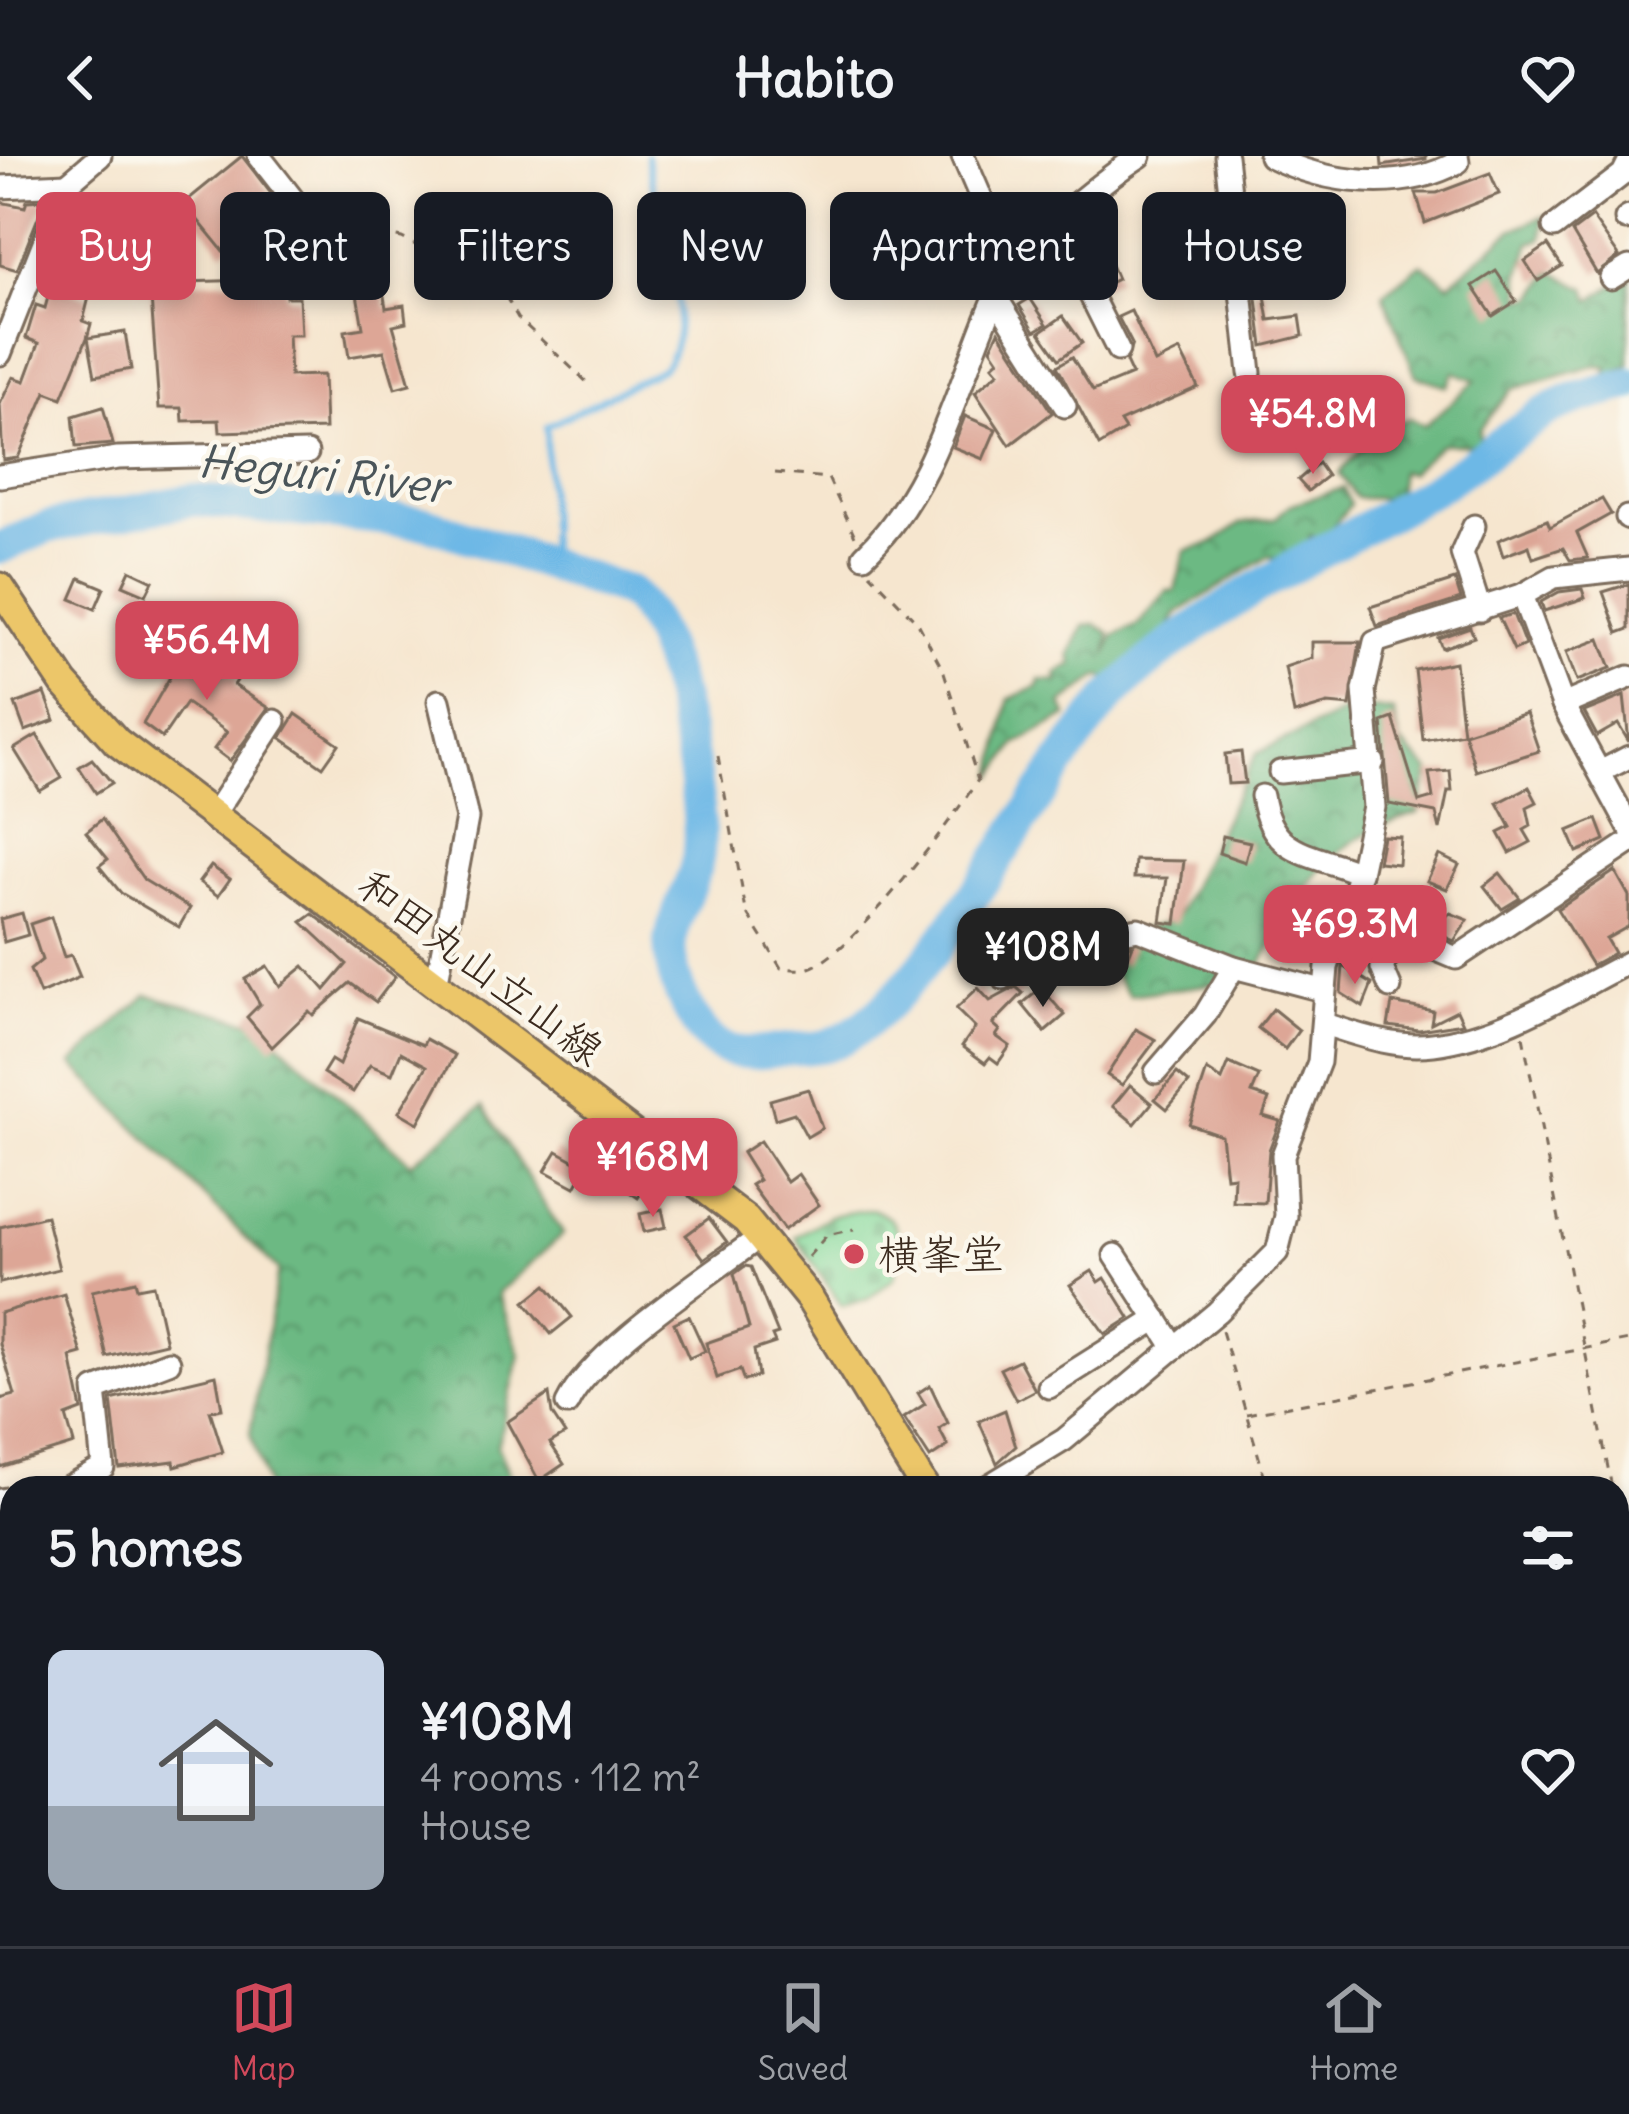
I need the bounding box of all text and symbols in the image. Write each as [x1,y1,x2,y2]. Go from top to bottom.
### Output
text: Habito [734,44,895,112]
icon: back [48,45,114,111]
icon: heart [1515,45,1581,111]
chip: Buy [36,192,196,300]
chip: Rent [220,192,390,300]
chip: Filters [414,192,613,300]
chip: New [637,192,806,300]
chip: Apartment [830,192,1118,300]
chip: House [1142,192,1346,300]
pin: ¥54.8M [1215,375,1411,477]
text: ¥54.8M [1248,389,1378,438]
water label: Heguri River [196,433,455,515]
pin: ¥56.4M [109,601,305,703]
text: ¥56.4M [142,615,272,664]
street label: 和田丸山立山線 [348,858,614,1076]
pin: ¥69.3M [1257,885,1453,987]
text: ¥69.3M [1291,899,1419,948]
pin: ¥108M [959,908,1127,1010]
text: ¥108M [984,922,1102,971]
pin: ¥168M [569,1118,737,1220]
text: ¥168M [596,1132,710,1181]
place label: 横峯堂 [878,1228,1004,1280]
marker: 横峯堂 [841,1241,867,1267]
icon: filters [1515,1515,1581,1581]
text: 5 homes [48,1516,243,1580]
text: ¥108M [420,1689,574,1753]
icon: home [144,1698,288,1842]
icon: heart [1515,1737,1581,1803]
text: 4 rooms · 112 m² [420,1753,701,1802]
text: House [420,1802,531,1851]
tab: Map [231,1975,297,2089]
tab: Saved [758,1975,848,2089]
tab: Home [1309,1975,1398,2089]

